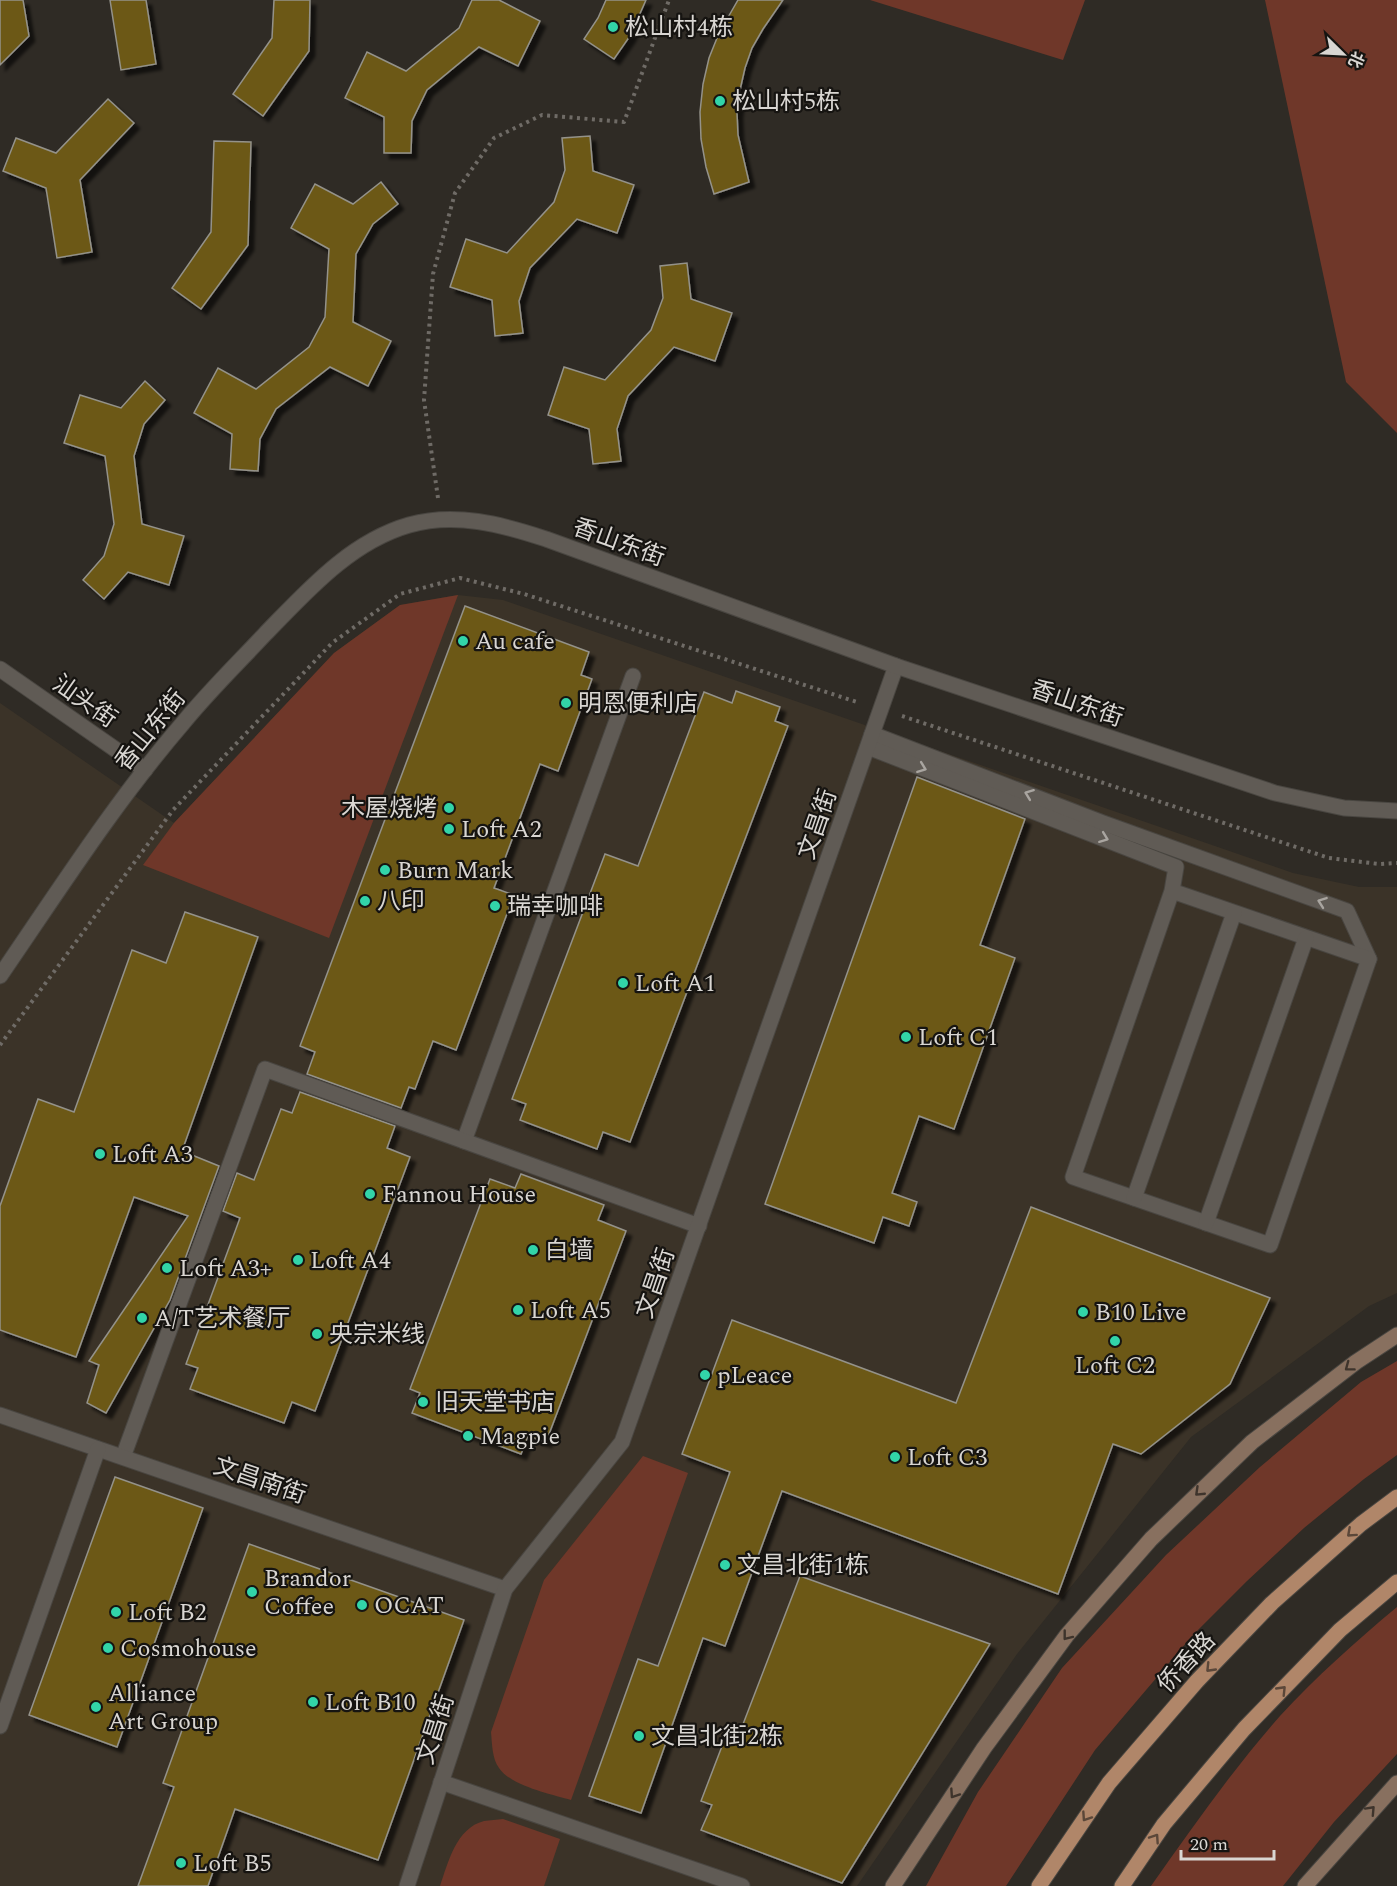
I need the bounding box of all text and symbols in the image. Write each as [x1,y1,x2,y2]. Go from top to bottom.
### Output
place label: 松山村4栋 [625,10,733,46]
marker: 松山村4栋 [606,20,620,34]
north arrow [1313,24,1373,84]
text: 北 [1342,47,1370,72]
place label: 松山村5栋 [732,84,840,120]
marker: 松山村5栋 [713,94,727,108]
street label: 香山东街 [567,510,670,576]
place label: Au cafe [475,624,555,660]
marker: Au cafe [456,634,470,648]
street label: 汕头街 [45,666,124,737]
street label: 香山东街 [1025,671,1128,737]
street label: 香山东街 [107,682,195,779]
place label: 明恩便利店 [578,686,698,722]
marker: 明恩便利店 [559,696,573,710]
one-way arrow [916,761,927,773]
street label: 文昌街 [789,784,847,864]
one-way arrow [1024,789,1035,802]
place label: 木屋烧烤 [341,791,437,827]
marker: 木屋烧烤 [442,801,456,815]
place label: Loft A2 [461,812,542,848]
marker: Loft A2 [442,822,456,836]
one-way arrow [1098,831,1109,843]
place label: Burn Mark [397,853,513,889]
marker: Burn Mark [378,863,392,877]
place label: 八印 [377,884,425,920]
place label: 瑞幸咖啡 [507,889,603,925]
marker: 八印 [358,894,372,908]
one-way arrow [1317,897,1328,910]
marker: 瑞幸咖啡 [488,899,502,913]
place label: Loft A1 [635,966,716,1002]
marker: Loft A1 [616,976,630,990]
place label: Loft C1 [918,1020,998,1056]
marker: Loft C1 [899,1030,913,1044]
place label: Loft A3 [112,1137,193,1173]
marker: Loft A3 [93,1147,107,1161]
place label: Fannou House [382,1177,536,1213]
marker: Fannou House [363,1187,377,1201]
place label: 白墙 [545,1233,593,1269]
place label: Loft A4 [310,1243,391,1279]
marker: 白墙 [526,1243,540,1257]
street label: 文昌街 [627,1243,685,1323]
place label: Loft A3+ [179,1251,272,1287]
marker: Loft A4 [291,1253,305,1267]
marker: Loft A3+ [160,1261,174,1275]
place label: Loft A5 [530,1293,611,1329]
place label: B10 Live [1095,1295,1187,1331]
place label: A/T艺术餐厅 [154,1301,290,1337]
marker: Loft A5 [511,1303,525,1317]
marker: B10 Live [1076,1305,1090,1319]
marker: A/T艺术餐厅 [135,1311,149,1325]
place label: 央宗米线 [329,1317,425,1353]
marker: 央宗米线 [310,1327,324,1341]
marker: Loft C2 [1108,1334,1122,1348]
place label: Loft C2 [1075,1348,1155,1384]
place label: pLeace [717,1358,792,1394]
one-way arrow [1344,1360,1355,1371]
marker: pLeace [698,1368,712,1382]
place label: 旧天堂书店 [435,1385,555,1421]
marker: 旧天堂书店 [416,1395,430,1409]
place label: Magpie [480,1419,560,1455]
marker: Magpie [461,1429,475,1443]
place label: Loft C3 [907,1440,987,1476]
street label: 文昌南街 [208,1448,311,1514]
marker: Loft C3 [888,1450,902,1464]
one-way arrow [1196,1485,1207,1496]
one-way arrow [1347,1526,1358,1537]
place label: 文昌北街1栋 [737,1548,869,1584]
marker: 文昌北街1栋 [718,1558,732,1572]
place label: Brandor Coffee [264,1561,351,1625]
marker: Brandor Coffee [245,1585,259,1599]
place label: OCAT [374,1588,444,1624]
place label: Loft B2 [128,1595,207,1631]
marker: OCAT [355,1598,369,1612]
marker: Loft B2 [109,1605,123,1619]
street label: 侨香路 [1149,1624,1224,1701]
one-way arrow [1064,1629,1075,1640]
place label: Cosmohouse [120,1631,257,1667]
marker: Cosmohouse [101,1641,115,1655]
one-way arrow [1206,1661,1217,1671]
place label: Alliance Art Group [108,1676,218,1740]
place label: Loft B10 [325,1685,416,1721]
one-way arrow [1275,1686,1286,1696]
street label: 文昌街 [408,1690,464,1769]
marker: Loft B10 [306,1695,320,1709]
marker: Alliance Art Group [89,1700,103,1714]
place label: 文昌北街2栋 [651,1719,783,1755]
marker: 文昌北街2栋 [632,1729,646,1743]
one-way arrow [950,1787,961,1798]
one-way arrow [1364,1807,1375,1817]
one-way arrow [1082,1811,1093,1822]
scale bar [1181,1823,1274,1861]
text: 20 m [1190,1831,1228,1858]
one-way arrow [1148,1833,1159,1844]
place label: Loft B5 [193,1846,272,1882]
marker: Loft B5 [174,1856,188,1870]

